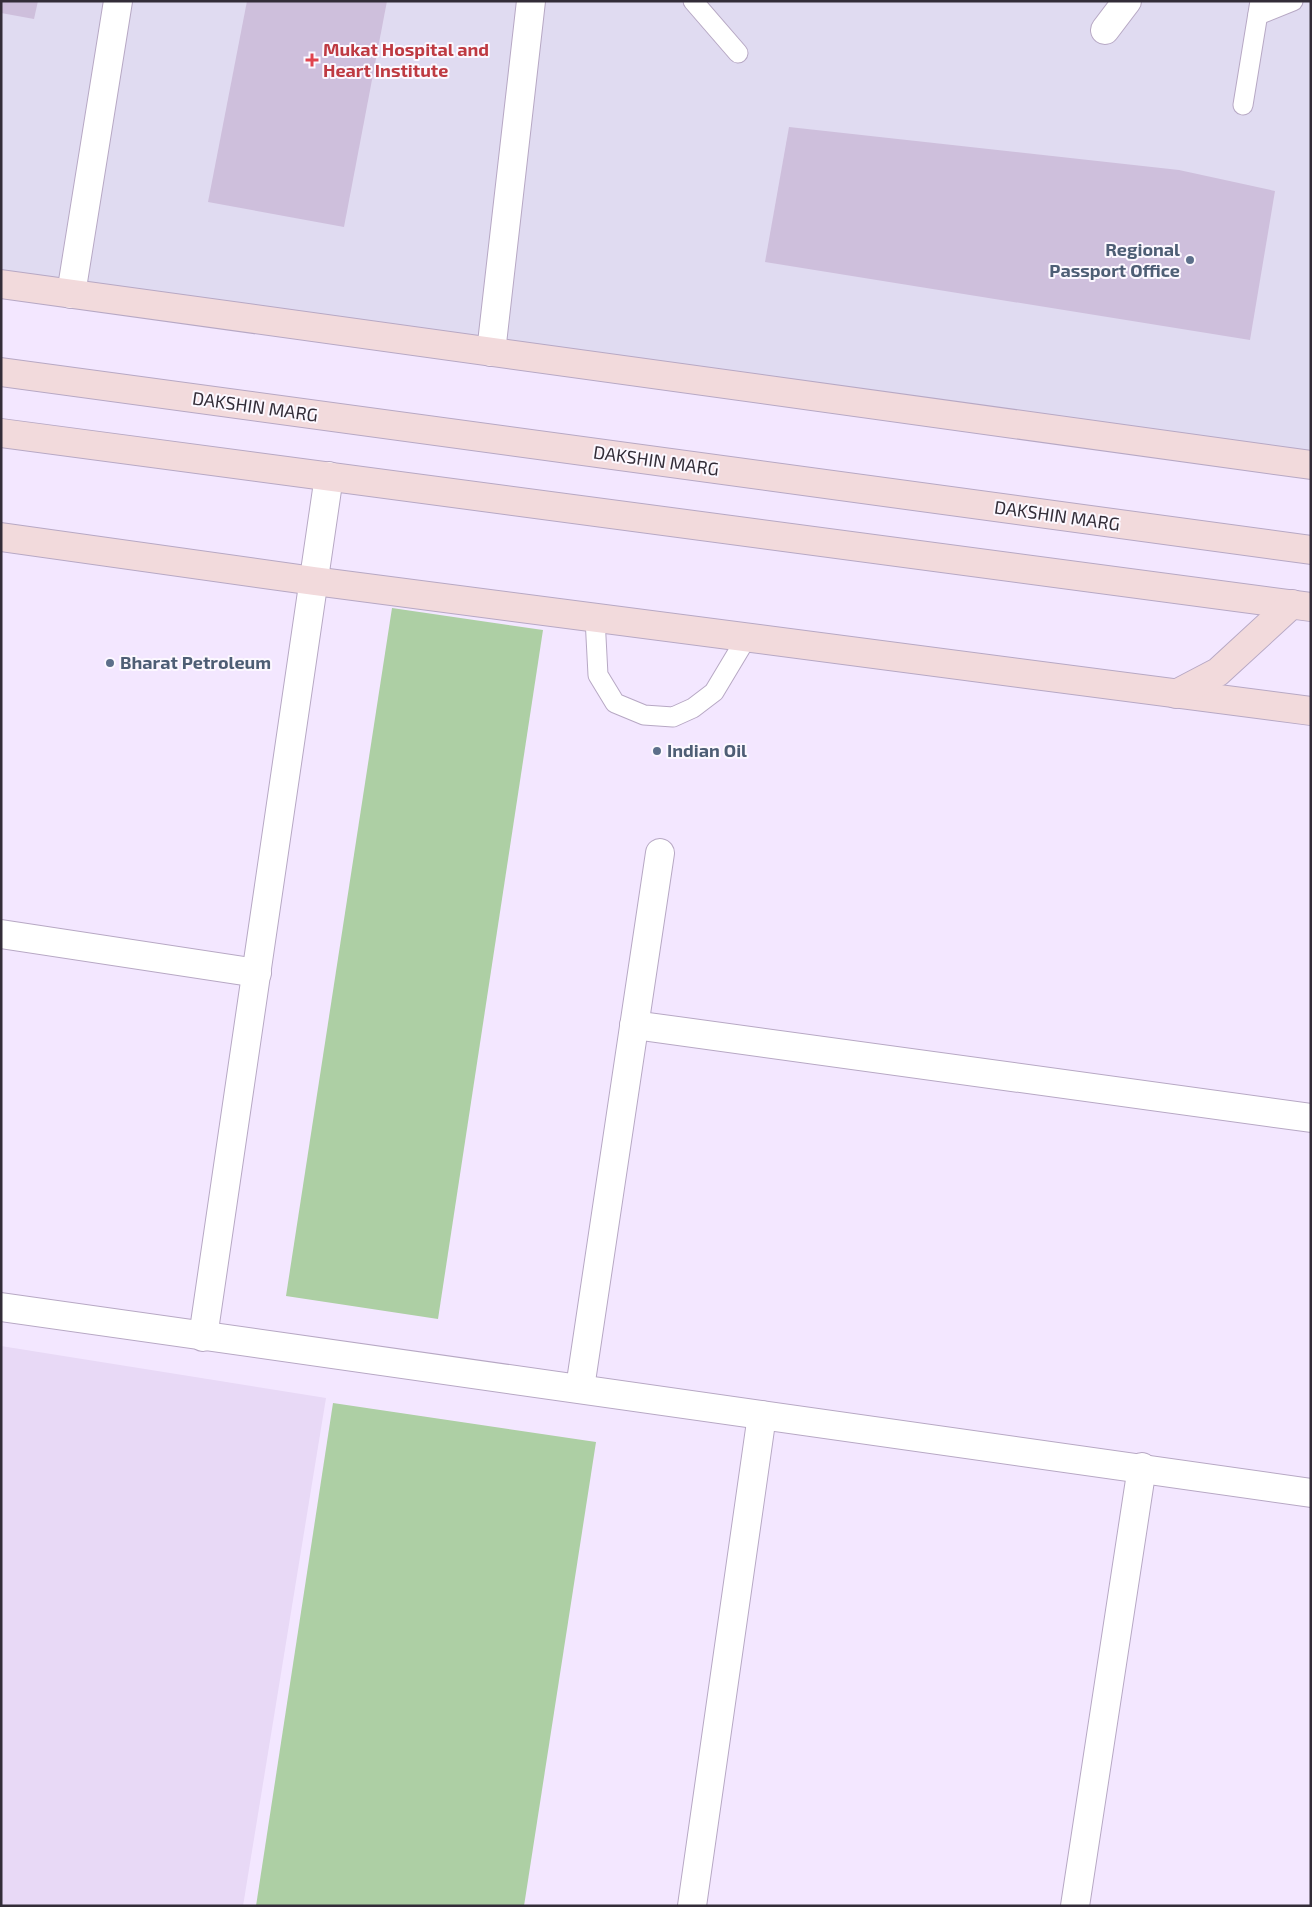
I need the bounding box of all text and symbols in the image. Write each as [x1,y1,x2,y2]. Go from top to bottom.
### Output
place label: Mukat Hospital and Heart Institute [323,38,489,81]
marker: Mukat Hospital and Heart Institute [305,53,319,67]
place label: Regional Passport Office [1049,238,1180,281]
marker: Regional Passport Office [1184,254,1196,266]
street label: DAKSHIN MARG [191,386,319,426]
street label: DAKSHIN MARG [592,440,720,480]
street label: DAKSHIN MARG [993,495,1121,535]
place label: Bharat Petroleum [120,651,271,673]
marker: Bharat Petroleum [104,657,116,669]
place label: Indian Oil [667,739,747,761]
marker: Indian Oil [651,745,663,757]

